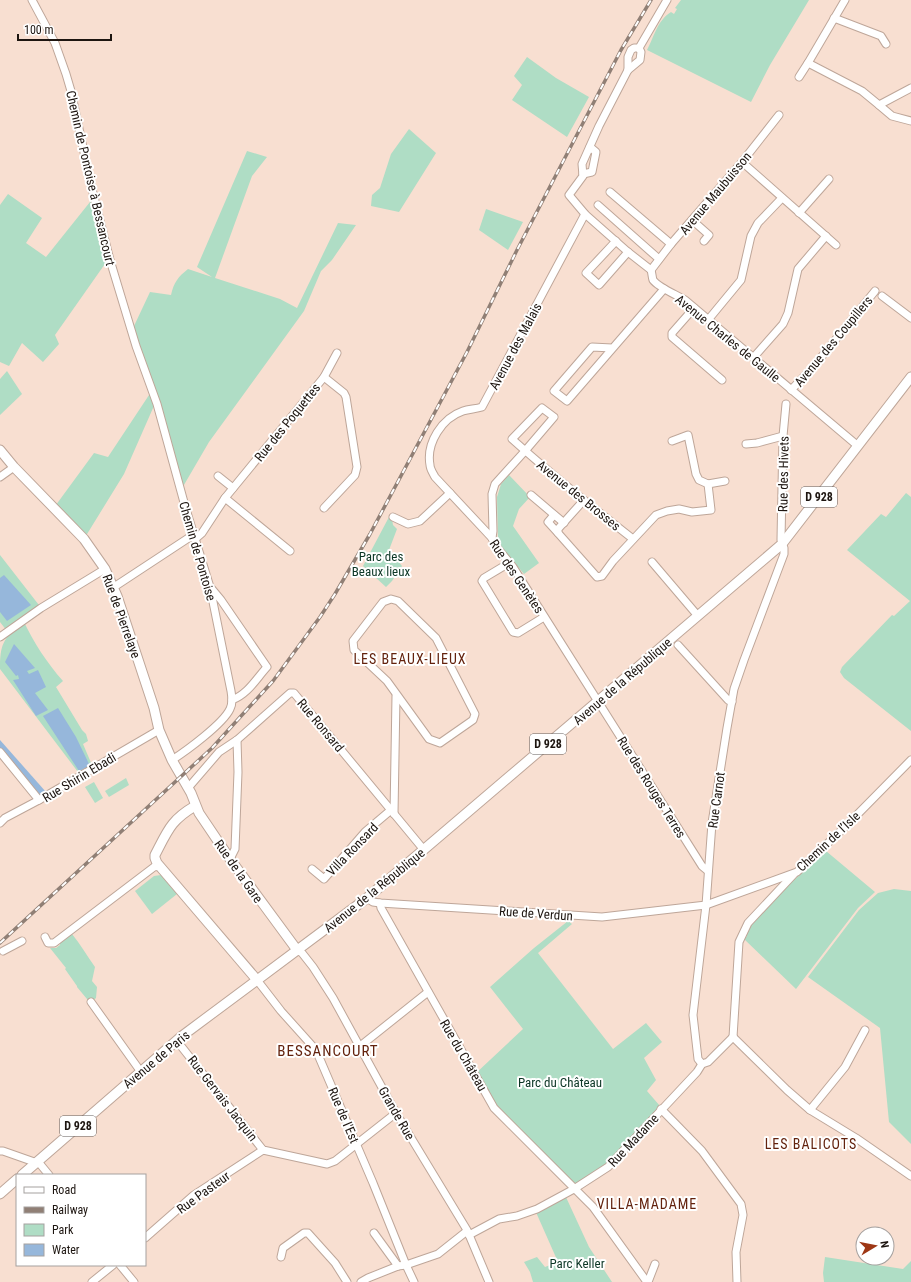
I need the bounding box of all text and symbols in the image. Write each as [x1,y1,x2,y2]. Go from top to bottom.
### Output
scale bar [18,16,111,42]
text: 100 m [24,23,54,37]
street label: Chemin de Pontoise à Bessancourt [63,89,118,267]
street label: Avenue Maubuisson [676,149,754,238]
street label: Avenue Charles de Gaulle [672,292,783,385]
street label: Avenue des Coupillers [791,293,876,390]
street label: Avenue des Malais [486,300,545,392]
street label: Rue des Poquettes [251,380,323,464]
street label: Rue des Hivets [775,436,792,512]
street label: Avenue des Brosses [534,457,624,534]
road number: D 928 [801,487,837,507]
street label: Chemin de Pontoise [176,500,219,602]
street label: Rue des Genètes [486,537,547,616]
park label: Parc des Beaux lieux [352,549,411,579]
street label: Rue de Pierrelaye [99,572,144,660]
street label: Avenue de la République [570,635,674,728]
district label: LES BEAUX-LIEUX [353,651,467,667]
street label: Rue Ronsard [294,696,347,755]
road number: D 928 [530,734,566,754]
street label: Rue des Rouges Terres [614,734,689,841]
street label: Rue Shirin Ebadi [40,750,119,805]
street label: Rue Carnot [705,771,728,829]
street label: Chemin de l’Isle [794,808,863,875]
street label: Villa Ronsard [323,820,381,879]
street label: Rue de la Gare [211,837,266,906]
street label: Avenue de la République [321,845,428,936]
street label: Rue de Verdun [499,903,573,924]
street label: Rue du Château [437,1017,490,1094]
street label: Avenue de Paris [120,1027,193,1092]
district label: BESSANCOURT [277,1042,379,1060]
street label: Rue Gervais Jacquin [185,1053,261,1144]
park label: Parc du Château [518,1075,602,1090]
street label: Grande Rue [375,1084,418,1142]
street label: Rue de l'Est [325,1085,362,1146]
street label: Rue Madame [605,1111,662,1170]
road number: D 928 [60,1116,96,1136]
district label: LES BALICOTS [765,1136,857,1152]
street label: Rue Pasteur [174,1168,233,1217]
legend [16,1174,146,1266]
text: Road [52,1183,76,1197]
district label: VILLA-MADAME [597,1196,697,1212]
text: Railway [52,1203,88,1217]
text: Park [52,1223,74,1237]
north arrow [855,1226,895,1266]
text: N [877,1240,891,1249]
text: Water [52,1243,80,1257]
park label: Parc Keller [549,1256,605,1271]

